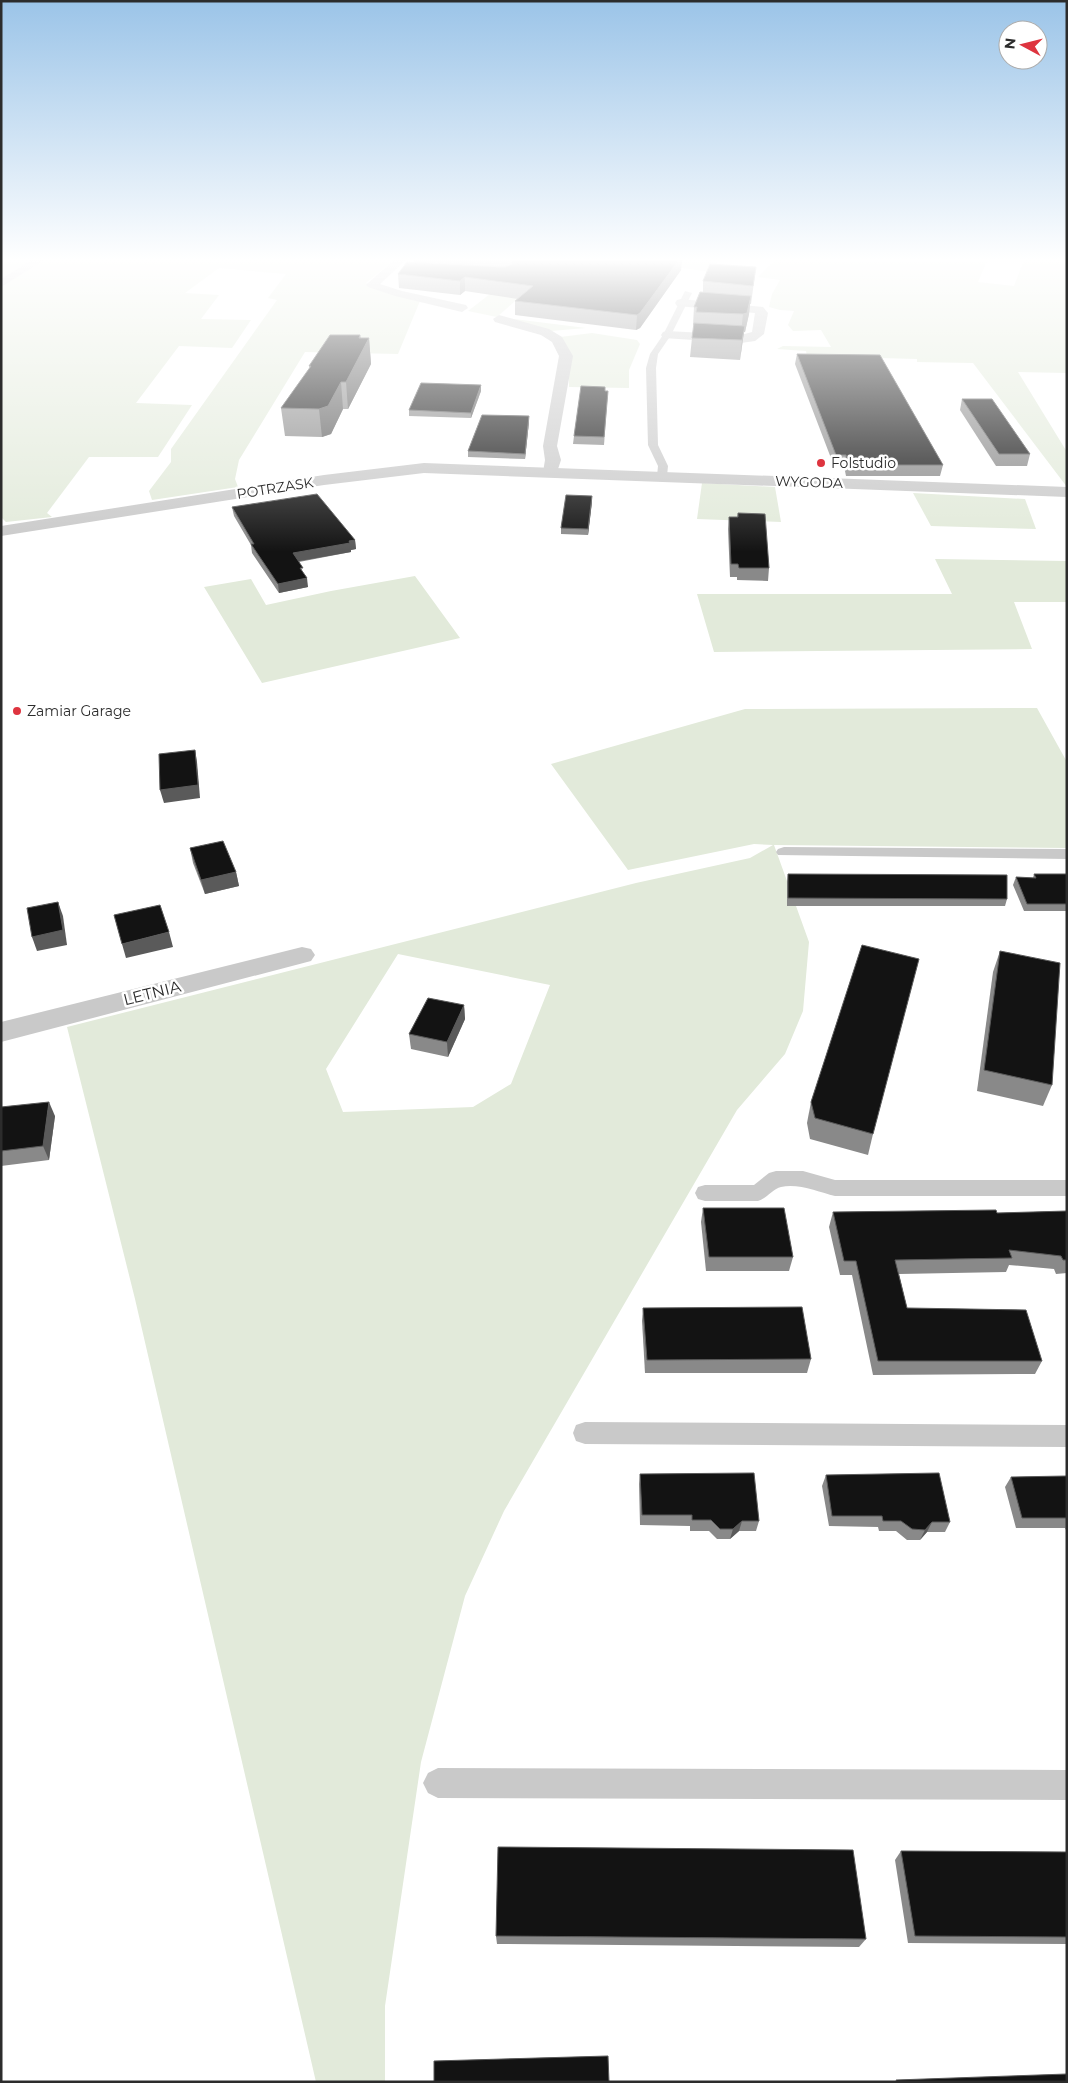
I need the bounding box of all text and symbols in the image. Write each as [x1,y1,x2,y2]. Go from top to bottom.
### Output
north arrow [998,20,1048,70]
text: N [1000,37,1020,50]
place label: Folstudio [831,454,896,472]
marker: Folstudio [815,457,827,469]
street label: WYGODA [775,472,844,492]
street label: POTRZASK [235,473,315,503]
place label: Zamiar Garage [27,702,131,720]
marker: Zamiar Garage [11,705,23,717]
street label: LETNIA [121,977,183,1009]

